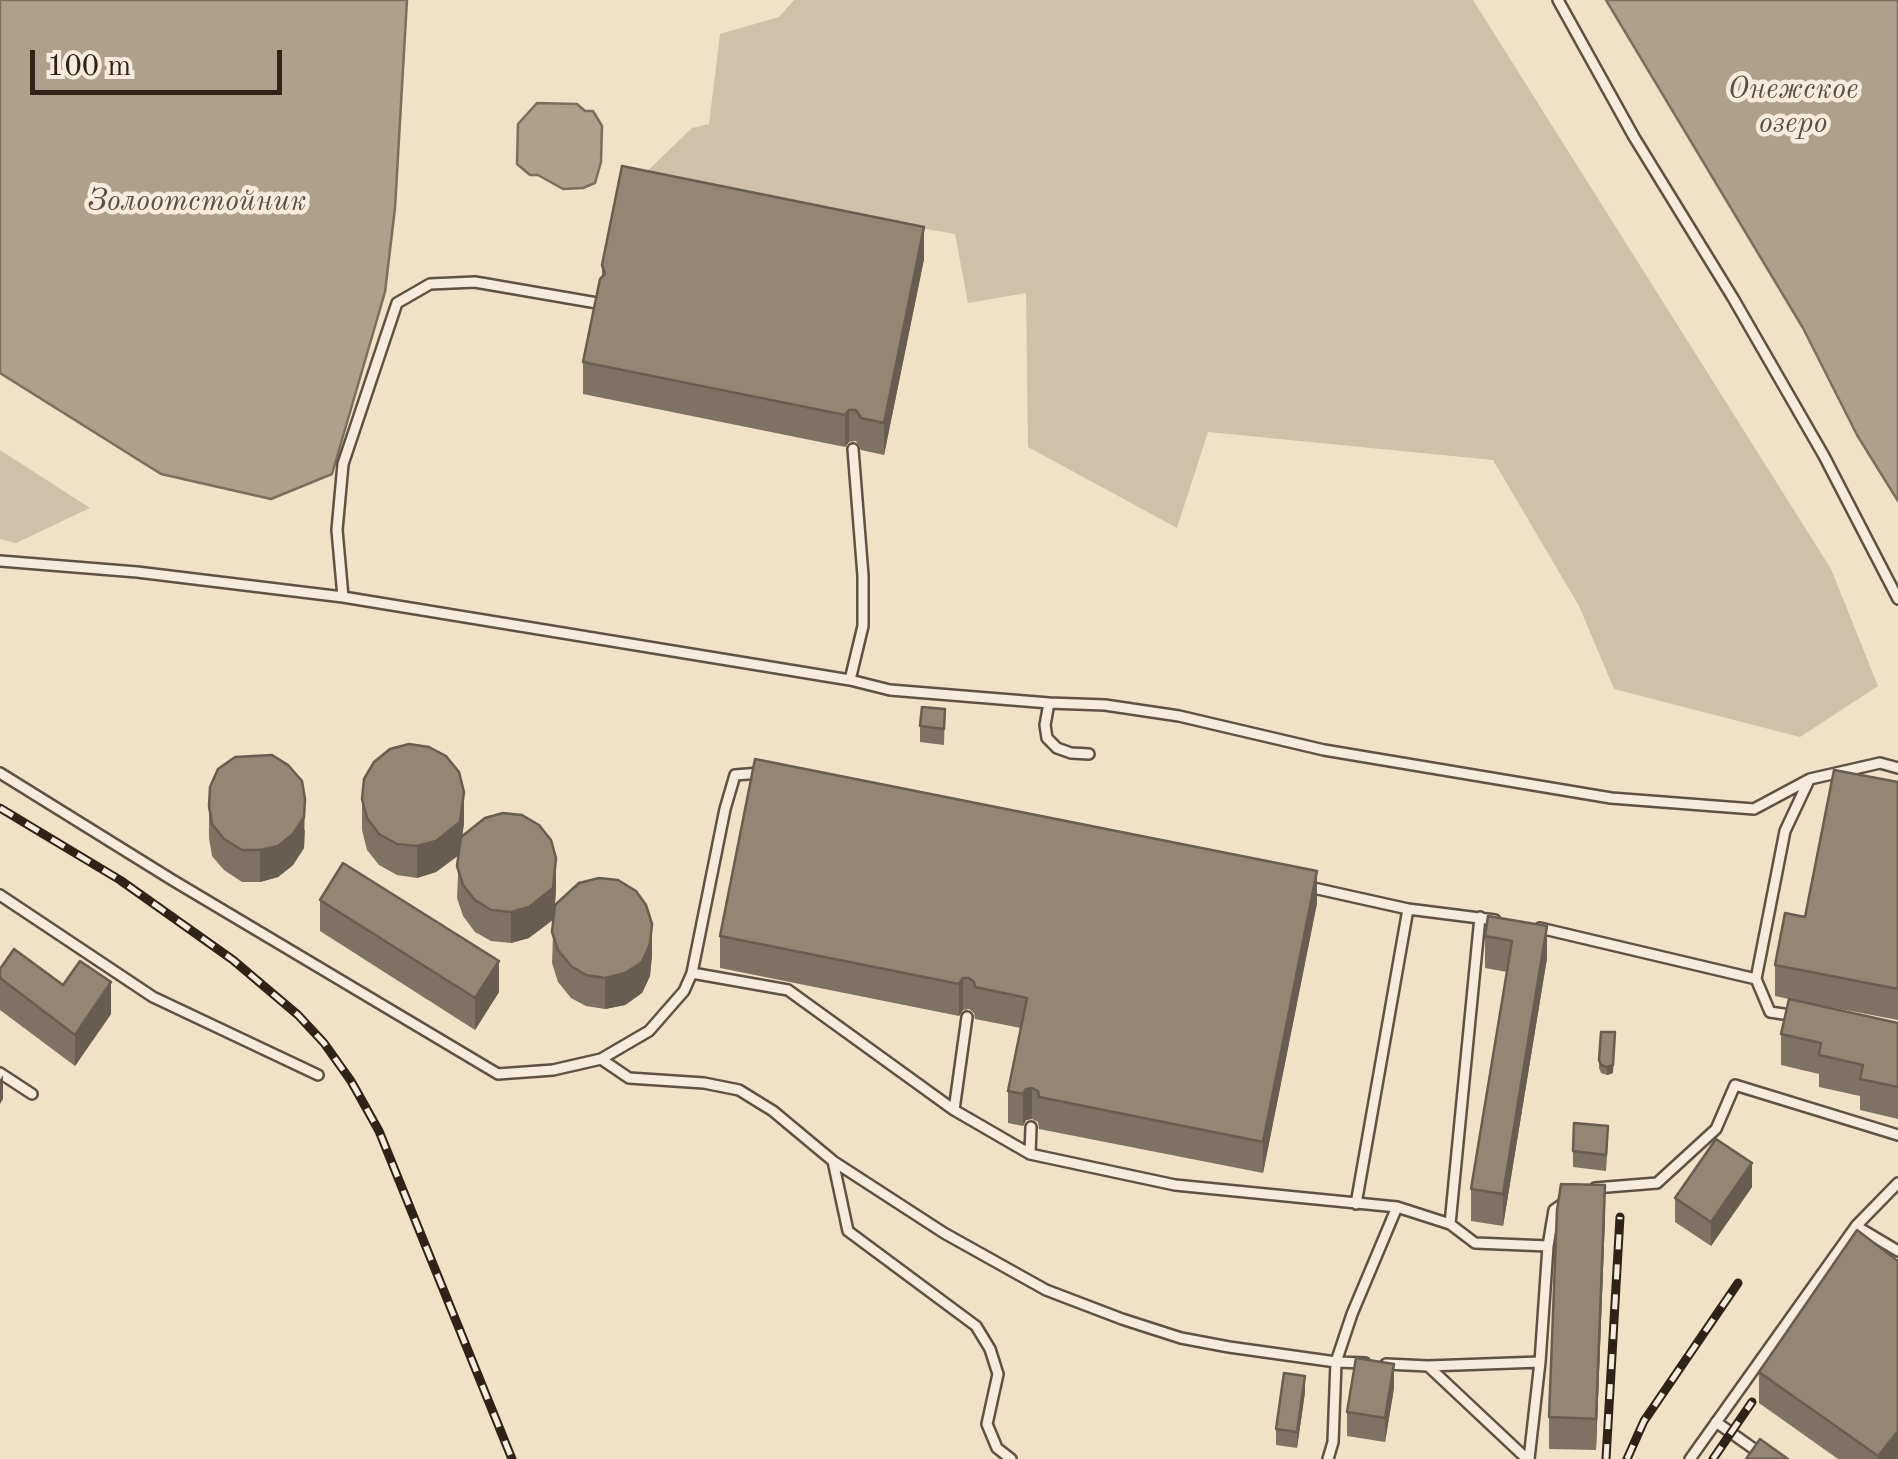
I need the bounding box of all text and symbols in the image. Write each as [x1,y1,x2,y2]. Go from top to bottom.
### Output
scale bar [35,30,288,92]
text: 100 m [47,52,131,82]
water label: Онежское озеро [1728,72,1858,142]
water label: Золоотстойник [87,184,307,220]

